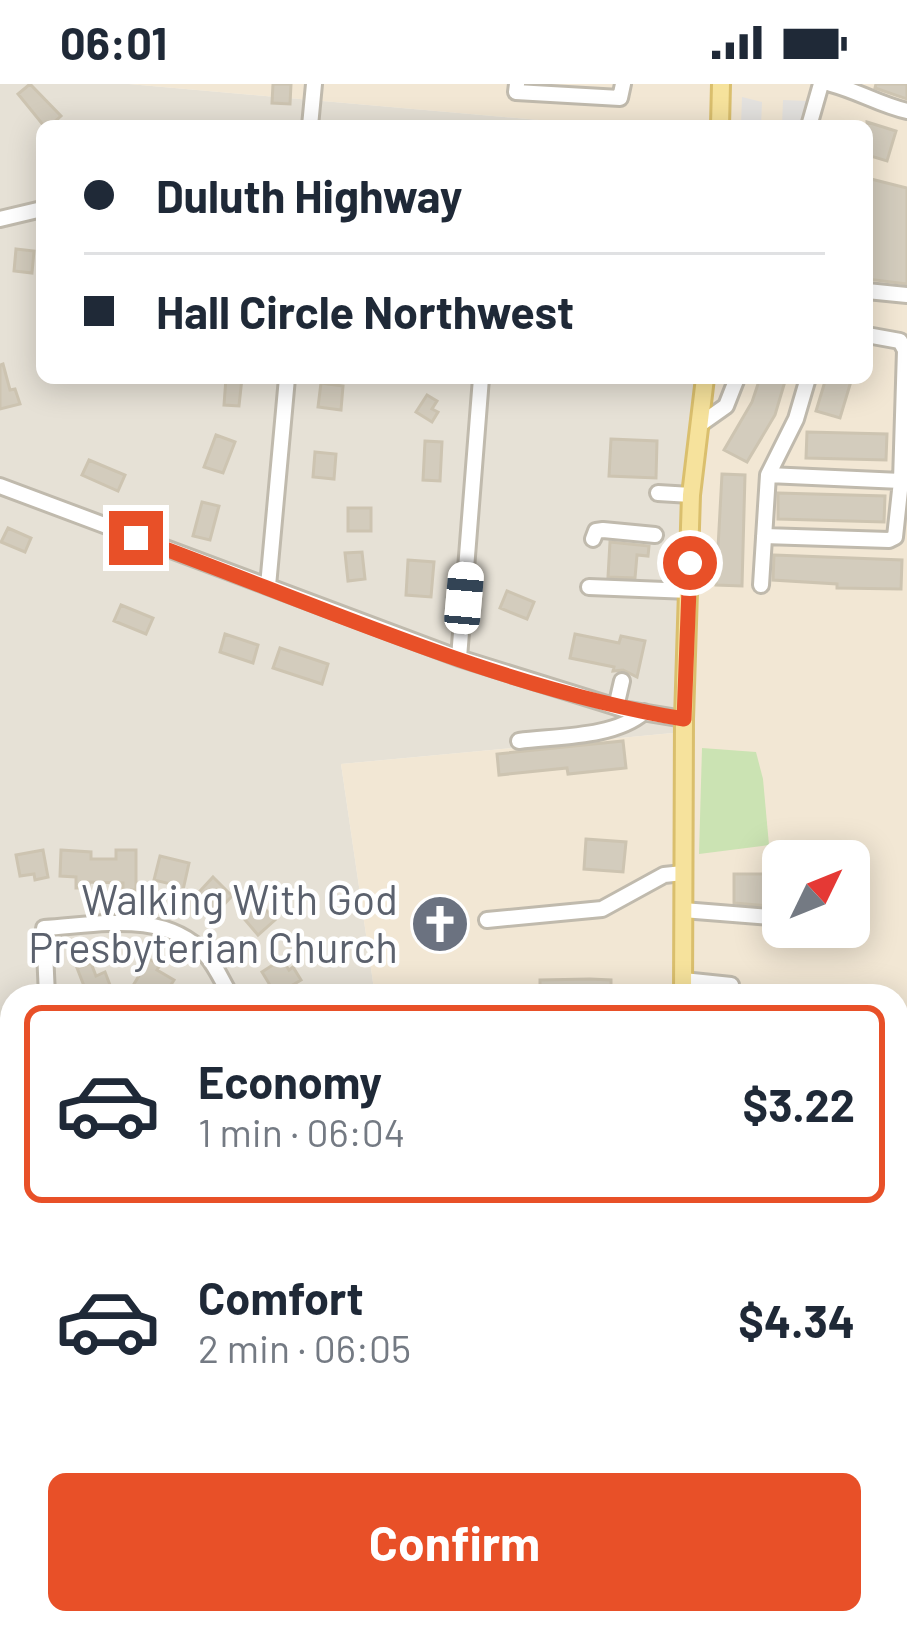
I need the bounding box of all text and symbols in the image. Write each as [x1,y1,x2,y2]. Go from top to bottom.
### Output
text: 06:01 [60,15,167,69]
text: Duluth Highway [156,168,463,222]
text: Hall Circle Northwest [156,284,574,338]
route end [109,511,163,565]
route start [663,536,717,590]
car [443,561,485,635]
north arrow [762,840,870,948]
map controls [762,840,870,948]
place label: Walking With God Presbyterian Church [28,873,398,972]
church icon: Walking With God Presbyterian Church [409,893,471,955]
icon: car [54,1050,162,1158]
text: Economy [198,1054,382,1108]
text: $3.22 [742,1077,855,1131]
text: 1 min · 06:04 [198,1108,405,1155]
icon: car [54,1266,162,1374]
text: Comfort [198,1270,364,1324]
text: $4.34 [738,1293,855,1347]
text: 2 min · 06:05 [198,1324,411,1371]
button: Confirm [48,1473,861,1611]

